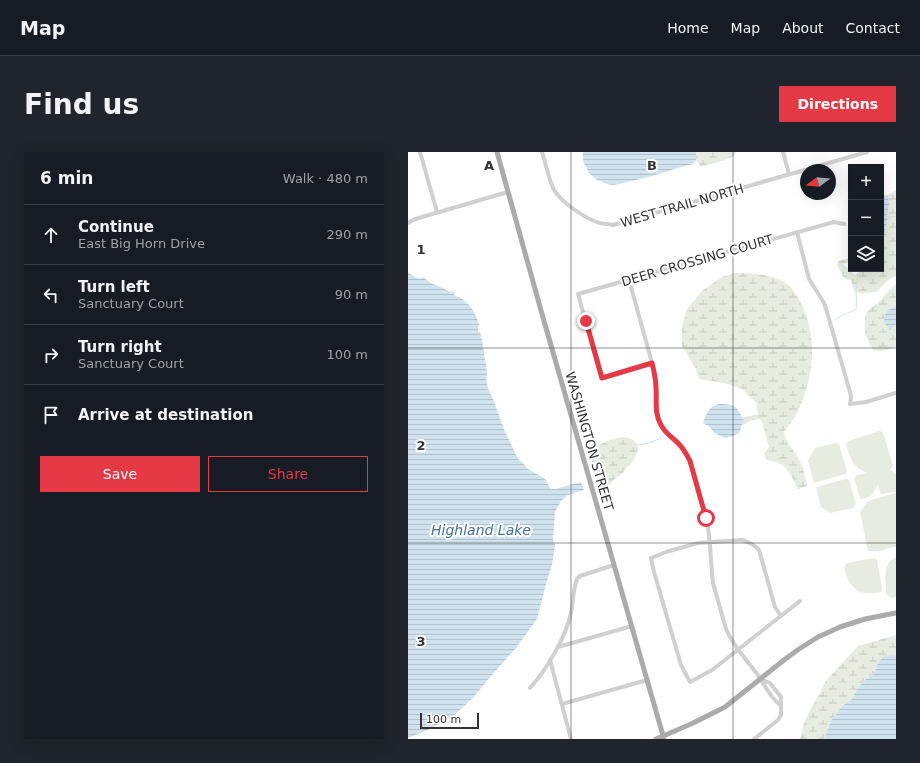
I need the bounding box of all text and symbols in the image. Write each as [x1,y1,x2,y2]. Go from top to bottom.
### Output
text: Map [20,17,65,39]
text: Home [667,20,709,36]
text: Map [731,20,760,36]
text: About [782,20,824,36]
text: Contact [846,20,900,36]
button: Directions [779,86,896,122]
text: Find us [24,88,139,121]
text: A [484,158,494,173]
text: B [647,158,657,173]
north arrow [800,164,836,200]
map controls [848,164,884,272]
button: + [848,164,884,200]
text: 6 min [40,168,93,188]
text: Walk · 480 m [283,171,368,186]
street label: WEST TRAIL NORTH [619,181,746,230]
button: − [848,200,884,236]
text: Continue [78,218,154,236]
icon: ahead [40,224,62,246]
text: 290 m [326,227,368,242]
street label: DEER CROSSING COURT [620,232,775,289]
text: East Big Horn Drive [78,236,205,251]
button: layers [848,236,884,272]
text: 1 [416,242,426,257]
text: Turn left [78,278,150,296]
icon: left [40,284,62,306]
text: 90 m [335,287,368,302]
text: Sanctuary Court [78,296,184,311]
route end [577,312,595,330]
text: Turn right [78,338,162,356]
icon: right [40,344,62,366]
text: 100 m [326,347,368,362]
text: Sanctuary Court [78,356,184,371]
street label: WASHINGTON STREET [562,370,617,512]
icon: arrive [40,404,62,426]
text: Arrive at destination [78,406,253,424]
text: 2 [416,438,426,453]
button: Save [40,456,200,492]
button: Share [208,456,368,492]
route start [697,509,715,527]
water label: Highland Lake [431,522,531,538]
text: 3 [416,634,426,649]
scale bar [420,711,479,730]
text: 100 m [426,713,461,726]

